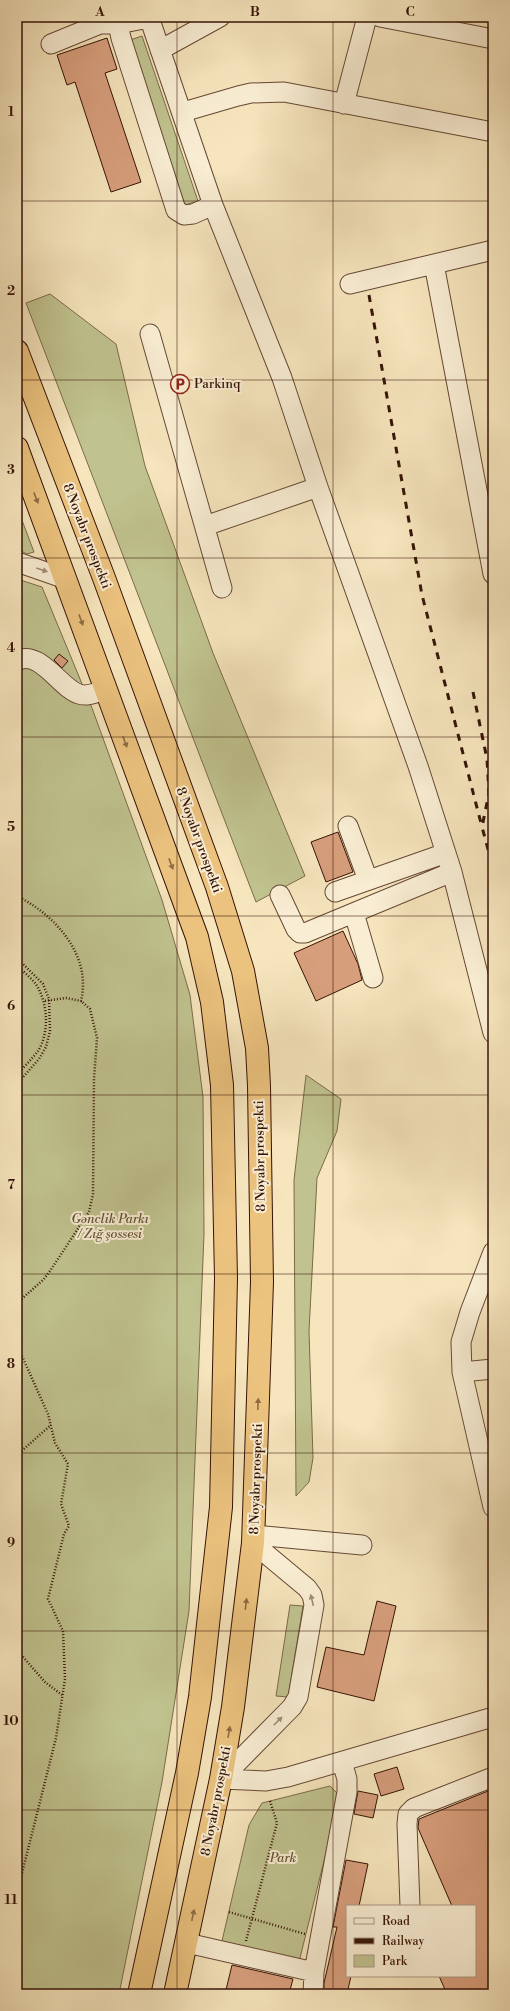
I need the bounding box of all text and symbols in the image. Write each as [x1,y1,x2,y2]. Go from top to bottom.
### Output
text: A [94,4,105,20]
text: B [250,4,260,20]
text: C [405,4,415,20]
text: 1 [8,104,15,120]
text: 2 [7,283,15,299]
parking icon: Parkinq [169,373,191,395]
place label: Parkinq [194,376,241,392]
text: 3 [7,462,15,478]
street label: 8 Noyabr prospekti [60,481,114,591]
one-way arrow [33,492,39,504]
one-way arrow [36,567,48,573]
one-way arrow [78,614,84,626]
text: 4 [7,640,16,656]
one-way arrow [123,736,129,748]
street label: 8 Noyabr prospekti [172,785,226,895]
text: 5 [7,819,15,835]
one-way arrow [168,858,174,870]
text: 6 [7,998,15,1014]
street label: 8 Noyabr prospekti [251,1100,269,1212]
text: 7 [7,1177,15,1193]
park label: Gənclik Parkı / Zığ şossesi [71,1211,150,1242]
text: 8 [7,1356,15,1372]
one-way arrow [255,1397,261,1410]
street label: 8 Noyabr prospekti [246,1423,266,1535]
text: 9 [7,1535,15,1551]
one-way arrow [309,1594,315,1607]
one-way arrow [243,1598,249,1610]
text: 10 [3,1713,19,1729]
one-way arrow [273,1716,283,1726]
one-way arrow [226,1726,232,1739]
street label: 8 Noyabr prospekti [198,1745,234,1857]
park label: Park [269,1850,297,1866]
text: 11 [5,1892,18,1908]
legend [346,1905,476,1977]
one-way arrow [190,1909,196,1921]
text: Road [382,1914,410,1929]
text: Railway [382,1934,424,1949]
text: Park [382,1954,408,1969]

